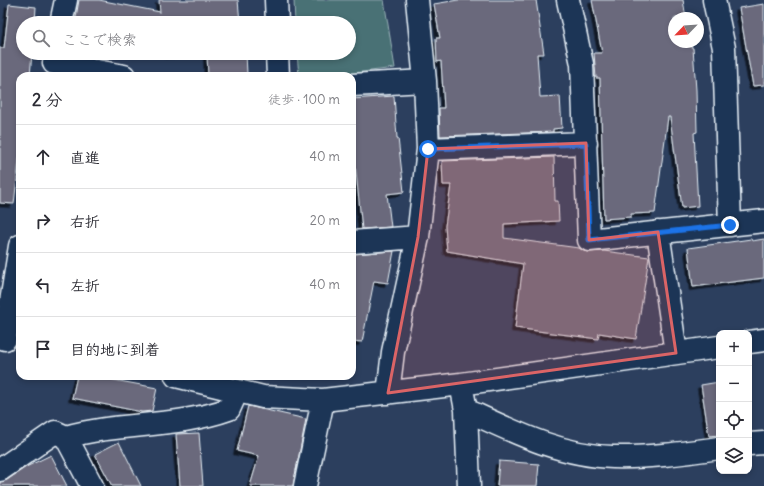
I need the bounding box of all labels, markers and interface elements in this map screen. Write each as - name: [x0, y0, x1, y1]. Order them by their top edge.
- north arrow: [668, 12, 704, 48]
- search box: [16, 16, 356, 60]
- icon: search: [30, 27, 52, 49]
- text: ここで検索: [62, 30, 137, 49]
- text: 2 分: [32, 89, 62, 111]
- text: 徒歩 · 100 m: [268, 91, 340, 108]
- route start: [419, 140, 437, 158]
- icon: ahead: [32, 146, 54, 168]
- text: 直進: [70, 148, 100, 167]
- text: 40 m: [309, 148, 340, 165]
- icon: right: [32, 210, 54, 232]
- text: 右折: [70, 212, 100, 231]
- text: 20 m: [310, 212, 340, 229]
- route end: [721, 216, 739, 234]
- icon: left: [32, 274, 54, 296]
- text: 左折: [70, 276, 100, 295]
- text: 40 m: [309, 276, 340, 293]
- map controls: [716, 330, 752, 474]
- button: +: [716, 330, 752, 366]
- icon: arrive: [32, 338, 54, 360]
- text: 目的地に到着: [70, 340, 160, 359]
- button: −: [716, 366, 752, 402]
- button: locate: [716, 402, 752, 438]
- button: layers: [716, 438, 752, 474]

